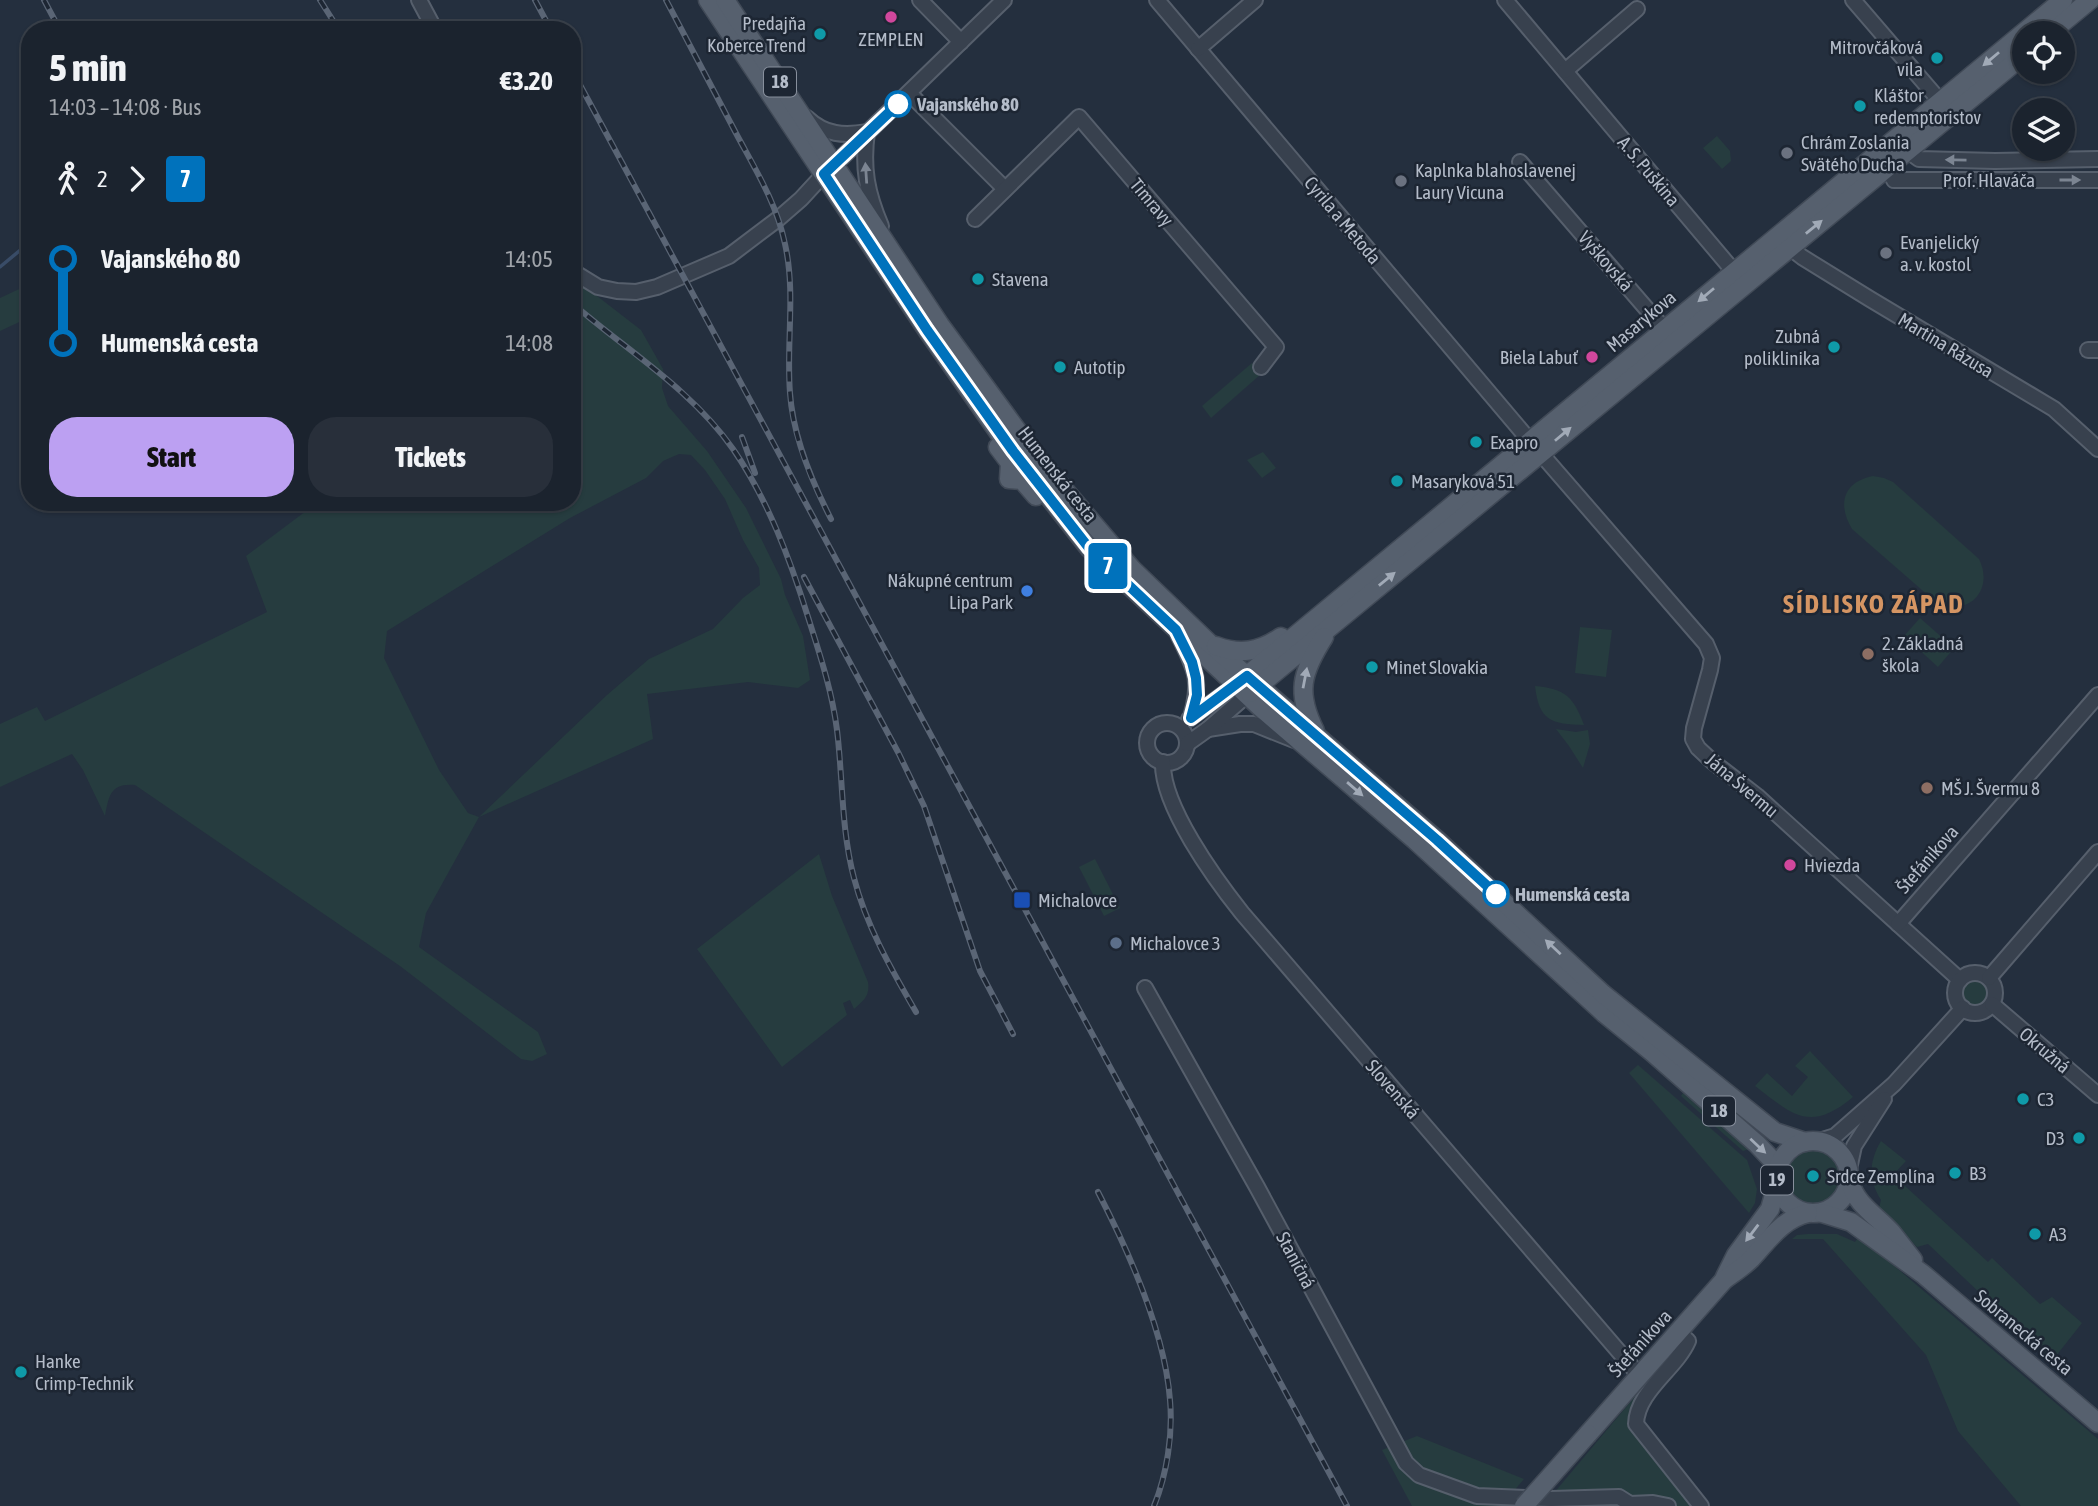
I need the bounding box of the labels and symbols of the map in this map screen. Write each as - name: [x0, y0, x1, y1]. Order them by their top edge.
- marker: ZEMPLEN: [883, 9, 899, 25]
- place label: Predajňa Koberce Trend: [707, 12, 806, 56]
- marker: Predajňa Koberce Trend: [812, 26, 828, 42]
- place label: ZEMPLEN: [858, 28, 924, 50]
- place label: Mitrovčáková vila: [1829, 36, 1923, 80]
- marker: Mitrovčáková vila: [1929, 50, 1945, 66]
- one-way arrow: [1983, 51, 2000, 66]
- road number: 18: [764, 68, 796, 96]
- place label: Kláštor redemptoristov: [1874, 84, 1981, 128]
- marker: Vajanského 80: [885, 91, 911, 117]
- place label: Vajanského 80: [916, 93, 1019, 115]
- marker: Kláštor redemptoristov: [1852, 98, 1868, 114]
- street label: A. S. Puškina: [1613, 131, 1685, 211]
- place label: Chrám Zoslania Svätého Ducha: [1801, 131, 1910, 175]
- marker: Chrám Zoslania Svätého Ducha: [1779, 145, 1795, 161]
- one-way arrow: [1945, 154, 1967, 166]
- place label: Kaplnka blahoslavenej Laury Vicuna: [1415, 159, 1576, 203]
- one-way arrow: [860, 161, 871, 183]
- street label: Prof. Hlaváča: [1943, 169, 2035, 191]
- street label: Cyrila a Metoda: [1300, 172, 1386, 268]
- marker: Kaplnka blahoslavenej Laury Vicuna: [1393, 173, 1409, 189]
- street label: Timravy: [1126, 174, 1178, 231]
- one-way arrow: [2060, 174, 2082, 186]
- one-way arrow: [1805, 220, 1822, 235]
- street label: Vyškovská: [1574, 227, 1638, 295]
- place label: Evanjelický a. v. kostol: [1900, 231, 1980, 275]
- marker: Evanjelický a. v. kostol: [1878, 245, 1894, 261]
- place label: Stavena: [992, 268, 1049, 290]
- marker: Stavena: [970, 271, 986, 287]
- street label: Masarykova: [1602, 286, 1680, 356]
- one-way arrow: [1697, 287, 1715, 302]
- street label: Martina Rázusa: [1894, 308, 1998, 382]
- place label: Zubná poliklinika: [1744, 325, 1820, 369]
- marker: Zubná poliklinika: [1826, 339, 1842, 355]
- place label: Biela Labuť: [1500, 346, 1579, 368]
- marker: Biela Labuť: [1584, 349, 1600, 365]
- place label: Autotip: [1074, 356, 1126, 378]
- marker: Autotip: [1052, 359, 1068, 375]
- street label: Humenská cesta: [1014, 422, 1102, 526]
- one-way arrow: [1553, 427, 1571, 442]
- place label: Exapro: [1490, 431, 1538, 453]
- marker: Exapro: [1468, 434, 1484, 450]
- place label: Masaryková 51: [1411, 470, 1515, 492]
- marker: Masaryková 51: [1389, 473, 1405, 489]
- line badge: 7: [1085, 543, 1131, 589]
- place label: Nákupné centrum Lipa Park: [887, 569, 1014, 613]
- one-way arrow: [1377, 571, 1395, 586]
- marker: Nákupné centrum Lipa Park: [1019, 583, 1035, 599]
- district label: SÍDLISKO ZÁPAD: [1783, 589, 1965, 619]
- place label: 2. Základná škola: [1882, 632, 1964, 676]
- marker: 2. Základná škola: [1860, 646, 1876, 662]
- place label: Minet Slovakia: [1386, 656, 1488, 678]
- marker: Minet Slovakia: [1364, 659, 1380, 675]
- one-way arrow: [1299, 666, 1310, 688]
- street label: Jána Švermu: [1701, 748, 1783, 822]
- place label: MŠ J. Švermu 8: [1941, 777, 2040, 799]
- marker: MŠ J. Švermu 8: [1919, 780, 1935, 796]
- one-way arrow: [1347, 781, 1364, 796]
- street label: Štefánikova: [1892, 821, 1962, 897]
- place label: Hviezda: [1804, 854, 1860, 876]
- marker: Hviezda: [1782, 857, 1798, 873]
- marker: Humenská cesta: [1483, 881, 1509, 907]
- place label: Humenská cesta: [1515, 883, 1630, 905]
- place label: Michalovce: [1038, 889, 1117, 911]
- marker: Michalovce: [1012, 890, 1032, 910]
- place label: Michalovce 3: [1130, 932, 1221, 954]
- marker: Michalovce 3: [1108, 935, 1124, 951]
- one-way arrow: [1545, 939, 1562, 955]
- street label: Okružná: [2015, 1023, 2075, 1077]
- street label: Slovenská: [1361, 1055, 1425, 1123]
- place label: C3: [2037, 1088, 2054, 1110]
- marker: C3: [2015, 1091, 2031, 1107]
- road number: 18: [1703, 1096, 1735, 1126]
- place label: D3: [2045, 1127, 2065, 1149]
- marker: D3: [2071, 1130, 2087, 1146]
- one-way arrow: [1749, 1138, 1767, 1154]
- place label: B3: [1969, 1162, 1987, 1184]
- place label: Srdce Zemplína: [1827, 1165, 1935, 1187]
- marker: B3: [1947, 1165, 1963, 1181]
- road number: 19: [1761, 1166, 1793, 1195]
- marker: Srdce Zemplína: [1805, 1168, 1821, 1184]
- place label: A3: [2049, 1223, 2067, 1245]
- one-way arrow: [1746, 1224, 1760, 1242]
- marker: A3: [2027, 1226, 2043, 1242]
- street label: Staničná: [1272, 1228, 1320, 1292]
- street label: Sobranecká cesta: [1970, 1285, 2078, 1379]
- street label: Štefánikova: [1604, 1305, 1676, 1381]
- place label: Hanke Crimp-Technik: [35, 1350, 135, 1394]
- marker: Hanke Crimp-Technik: [13, 1364, 29, 1380]

